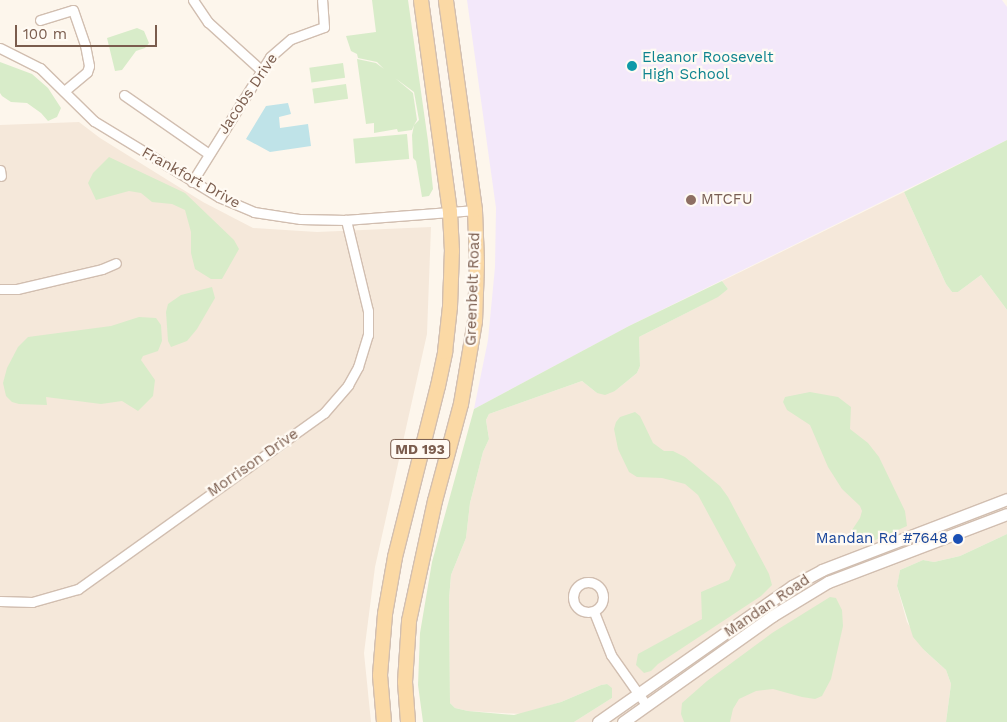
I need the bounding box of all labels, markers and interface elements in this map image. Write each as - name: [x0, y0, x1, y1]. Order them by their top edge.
- scale bar: [18, 15, 160, 47]
- text: 100 m: [23, 25, 67, 43]
- place label: Eleanor Roosevelt High School: [642, 48, 774, 83]
- street label: Jacobs Drive: [214, 50, 282, 138]
- marker: Eleanor Roosevelt High School: [626, 60, 638, 72]
- street label: Frankfort Drive: [139, 144, 243, 212]
- place label: MTCFU: [701, 191, 753, 209]
- marker: MTCFU: [685, 194, 697, 206]
- street label: Greenbelt Road: [462, 232, 484, 346]
- street label: Morrison Drive: [204, 425, 302, 501]
- road number: MD 193: [390, 438, 450, 460]
- place label: Mandan Rd #7648: [816, 530, 948, 548]
- marker: Mandan Rd #7648: [952, 533, 964, 545]
- street label: Mandan Road: [721, 571, 813, 641]

